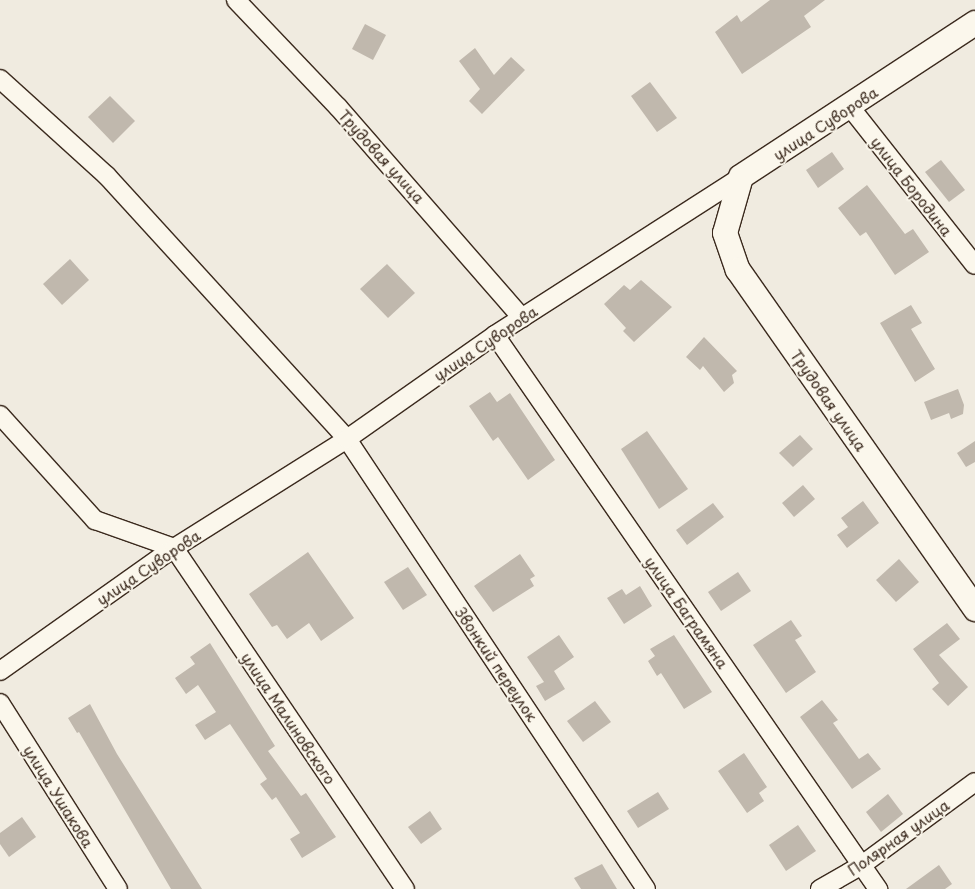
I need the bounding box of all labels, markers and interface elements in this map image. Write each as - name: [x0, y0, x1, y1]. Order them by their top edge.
- street label: улица Суворова: [769, 82, 881, 164]
- street label: Трудовая улица: [335, 105, 429, 207]
- street label: улица Бородина: [867, 132, 957, 240]
- street label: улица Суворова: [429, 301, 541, 385]
- street label: Трудовая улица: [787, 346, 871, 454]
- street label: улица Суворова: [92, 525, 204, 609]
- street label: улица Баграмяна: [642, 553, 732, 671]
- street label: Звонкий переулок: [452, 603, 542, 725]
- street label: улица Малиновского: [238, 648, 340, 788]
- street label: улица Ушакова: [20, 742, 98, 850]
- street label: Полярная улица: [843, 795, 953, 879]

